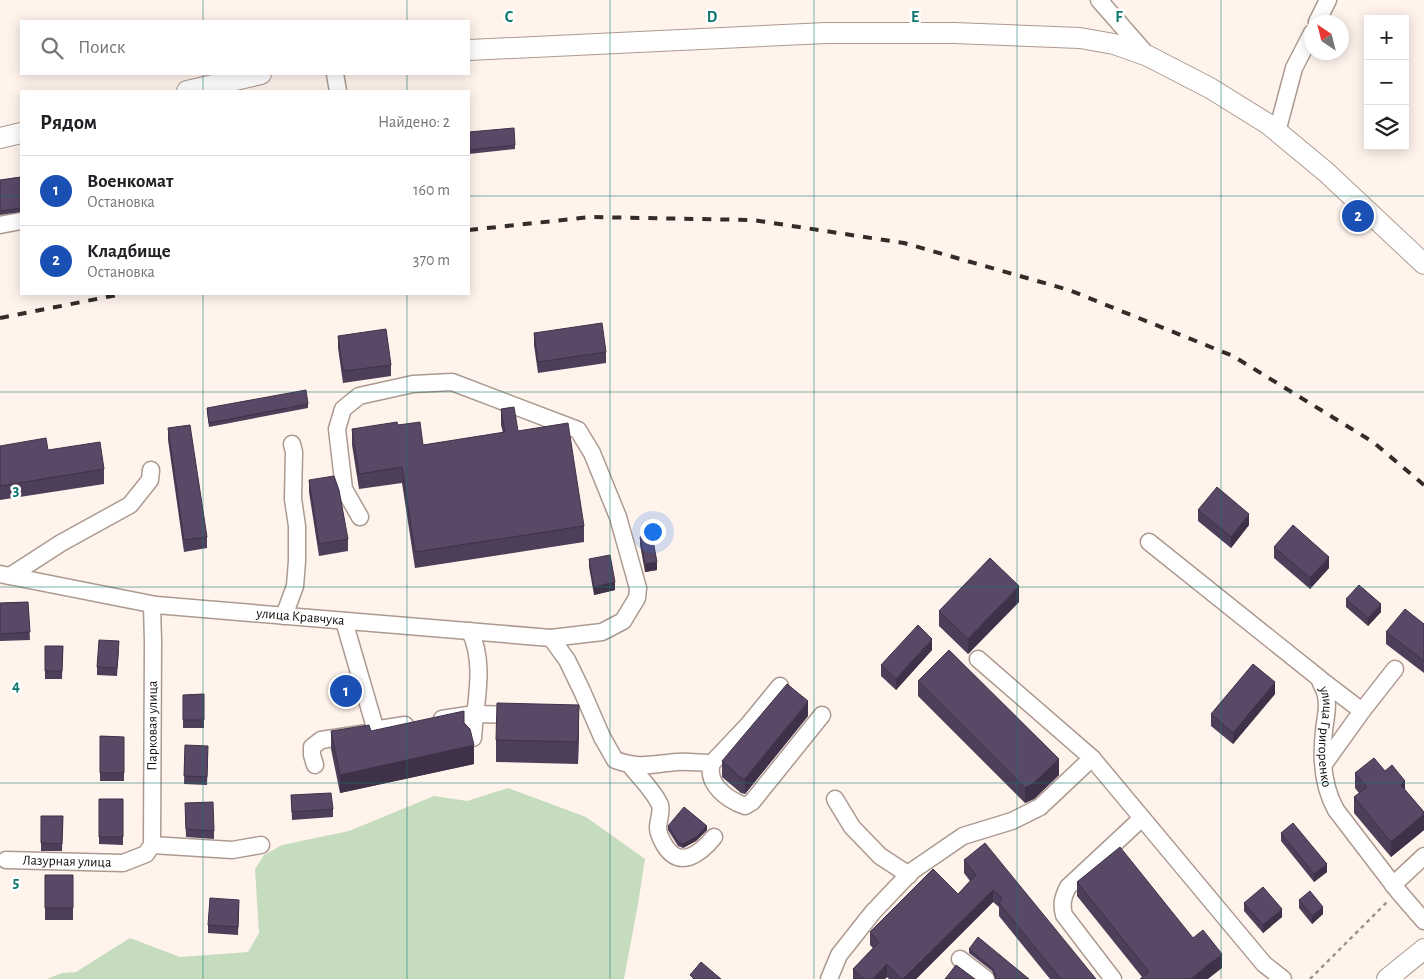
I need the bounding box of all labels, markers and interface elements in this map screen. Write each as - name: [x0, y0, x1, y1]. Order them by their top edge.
- text: C: [505, 9, 514, 25]
- text: D: [707, 9, 718, 25]
- text: E: [911, 9, 919, 25]
- text: F: [1115, 9, 1123, 25]
- north arrow: [1304, 15, 1349, 60]
- map controls: [1364, 15, 1409, 150]
- button: +: [1364, 15, 1409, 60]
- search box: [20, 20, 470, 75]
- icon: search: [38, 34, 66, 62]
- text: Поиск: [78, 38, 125, 57]
- button: −: [1364, 60, 1409, 105]
- button: layers: [1364, 105, 1409, 150]
- text: Рядом: [40, 112, 97, 133]
- text: Найдено: 2: [378, 114, 450, 130]
- text: Военкомат: [87, 172, 173, 191]
- text: 1: [53, 182, 59, 198]
- text: 160 m: [413, 182, 450, 198]
- text: Остановка: [87, 194, 155, 210]
- pin: 2: [1342, 197, 1374, 235]
- text: Кладбище: [87, 242, 171, 261]
- text: 2: [52, 252, 60, 268]
- text: 370 m: [413, 252, 450, 268]
- text: Остановка: [87, 264, 155, 280]
- text: 3: [13, 482, 20, 498]
- your location: [640, 519, 666, 545]
- street label: улица Кравчука: [255, 606, 346, 628]
- pin: 1: [330, 672, 362, 710]
- text: 4: [12, 678, 20, 694]
- street label: Парковая улица: [145, 680, 160, 771]
- street label: улица Григоренко: [1316, 683, 1334, 789]
- street label: Лазурная улица: [22, 853, 112, 870]
- text: 5: [13, 874, 20, 890]

